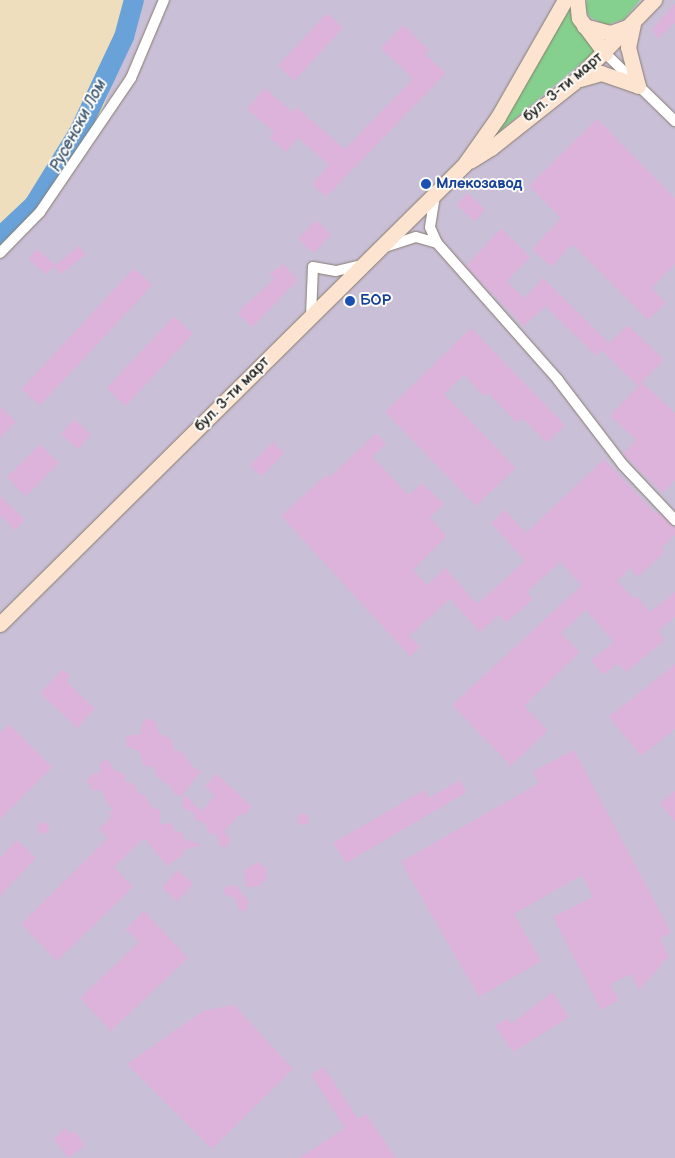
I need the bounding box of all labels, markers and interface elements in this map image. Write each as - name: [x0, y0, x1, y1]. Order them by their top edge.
- street label: бул. 3-ти март: [519, 48, 607, 126]
- water label: Русенски Лом: [47, 76, 111, 176]
- place label: Млекозавод: [436, 175, 522, 193]
- marker: Млекозавод: [420, 178, 432, 190]
- place label: БОР: [360, 292, 391, 310]
- marker: БОР: [344, 295, 356, 307]
- street label: бул. 3-ти март: [191, 353, 273, 435]

